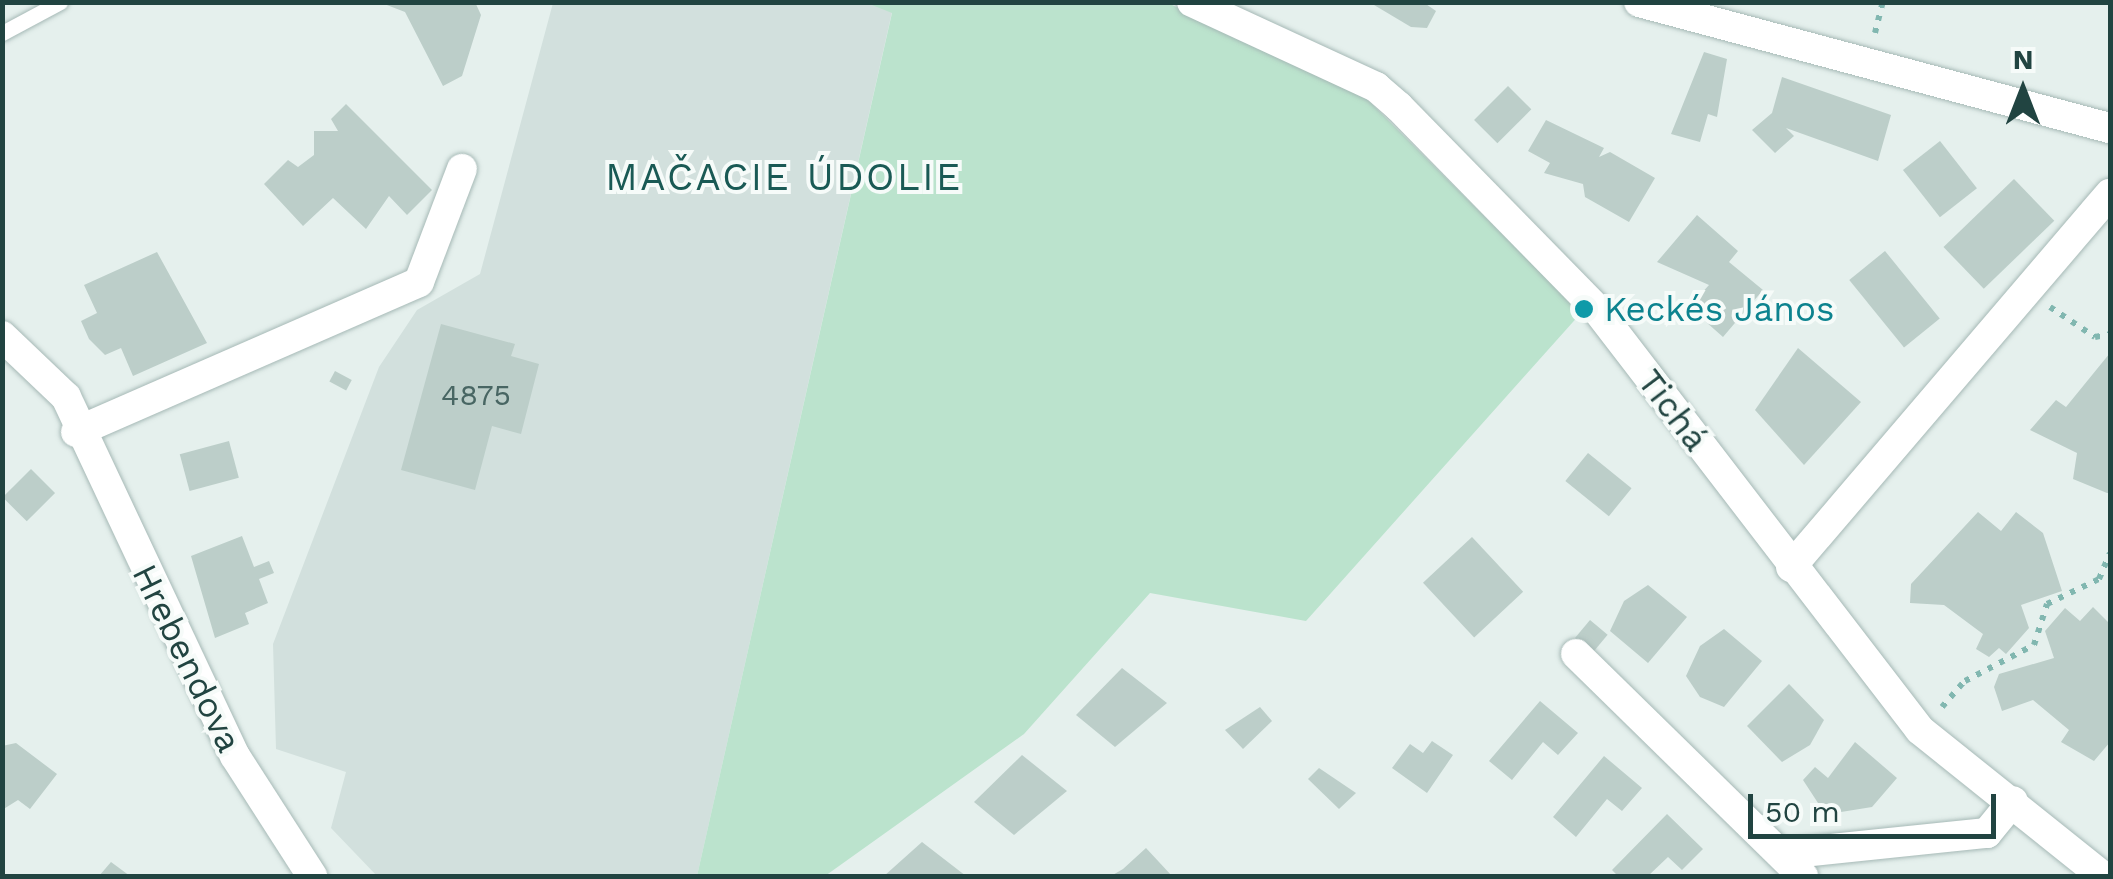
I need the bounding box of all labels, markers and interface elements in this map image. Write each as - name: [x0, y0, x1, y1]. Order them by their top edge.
- north arrow: [1973, 40, 2073, 140]
- text: N: [2013, 43, 2033, 76]
- district label: MAČACIE ÚDOLIE: [605, 155, 963, 201]
- place label: Keckés János: [1604, 288, 1835, 330]
- marker: Keckés János: [1573, 298, 1595, 320]
- street label: Tichá: [1629, 361, 1717, 459]
- house number: 4875: [441, 377, 511, 413]
- street label: Hrebendova: [123, 557, 251, 759]
- scale bar: [1753, 774, 2000, 836]
- text: 50 m: [1765, 794, 1840, 829]

